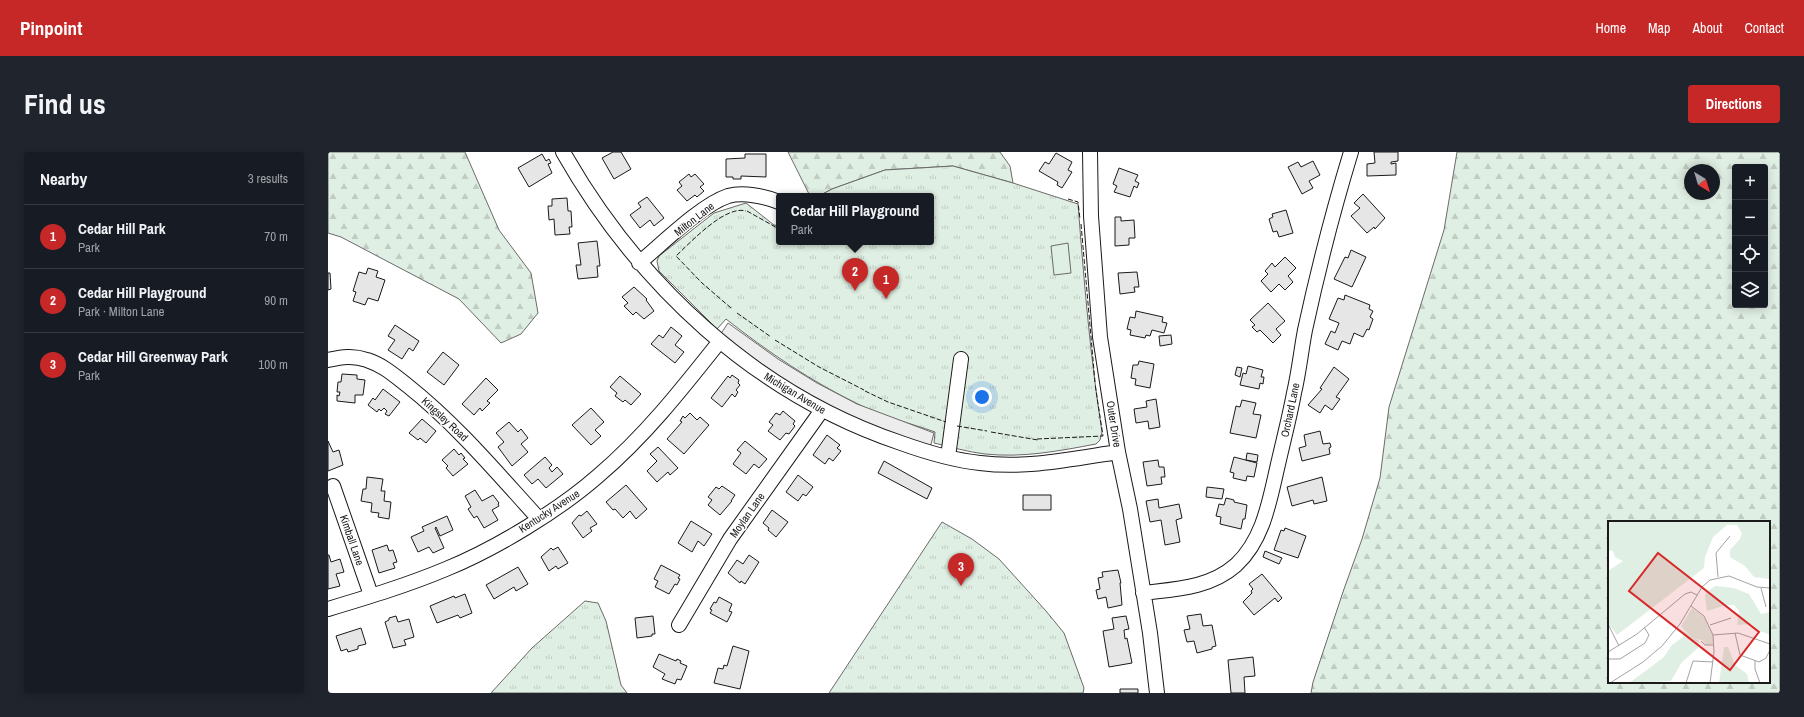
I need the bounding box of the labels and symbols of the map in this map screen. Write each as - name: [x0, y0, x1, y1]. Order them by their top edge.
- north arrow: [1684, 164, 1720, 200]
- street label: Milton Lane: [671, 199, 717, 239]
- pin: 2: [842, 258, 868, 291]
- pin: 1: [873, 266, 899, 299]
- street label: Michigan Avenue: [762, 369, 828, 417]
- street label: Orchard Lane: [1277, 382, 1303, 438]
- your location: [972, 387, 992, 407]
- street label: Kingsley Road: [419, 394, 471, 444]
- street label: Outer Drive: [1103, 400, 1125, 448]
- street label: Kentucky Avenue: [516, 486, 582, 536]
- street label: Moylan Lane: [726, 490, 768, 540]
- street label: Kimball Lane: [337, 513, 367, 567]
- inset map: [1608, 521, 1770, 683]
- pin: 3: [948, 553, 974, 586]

